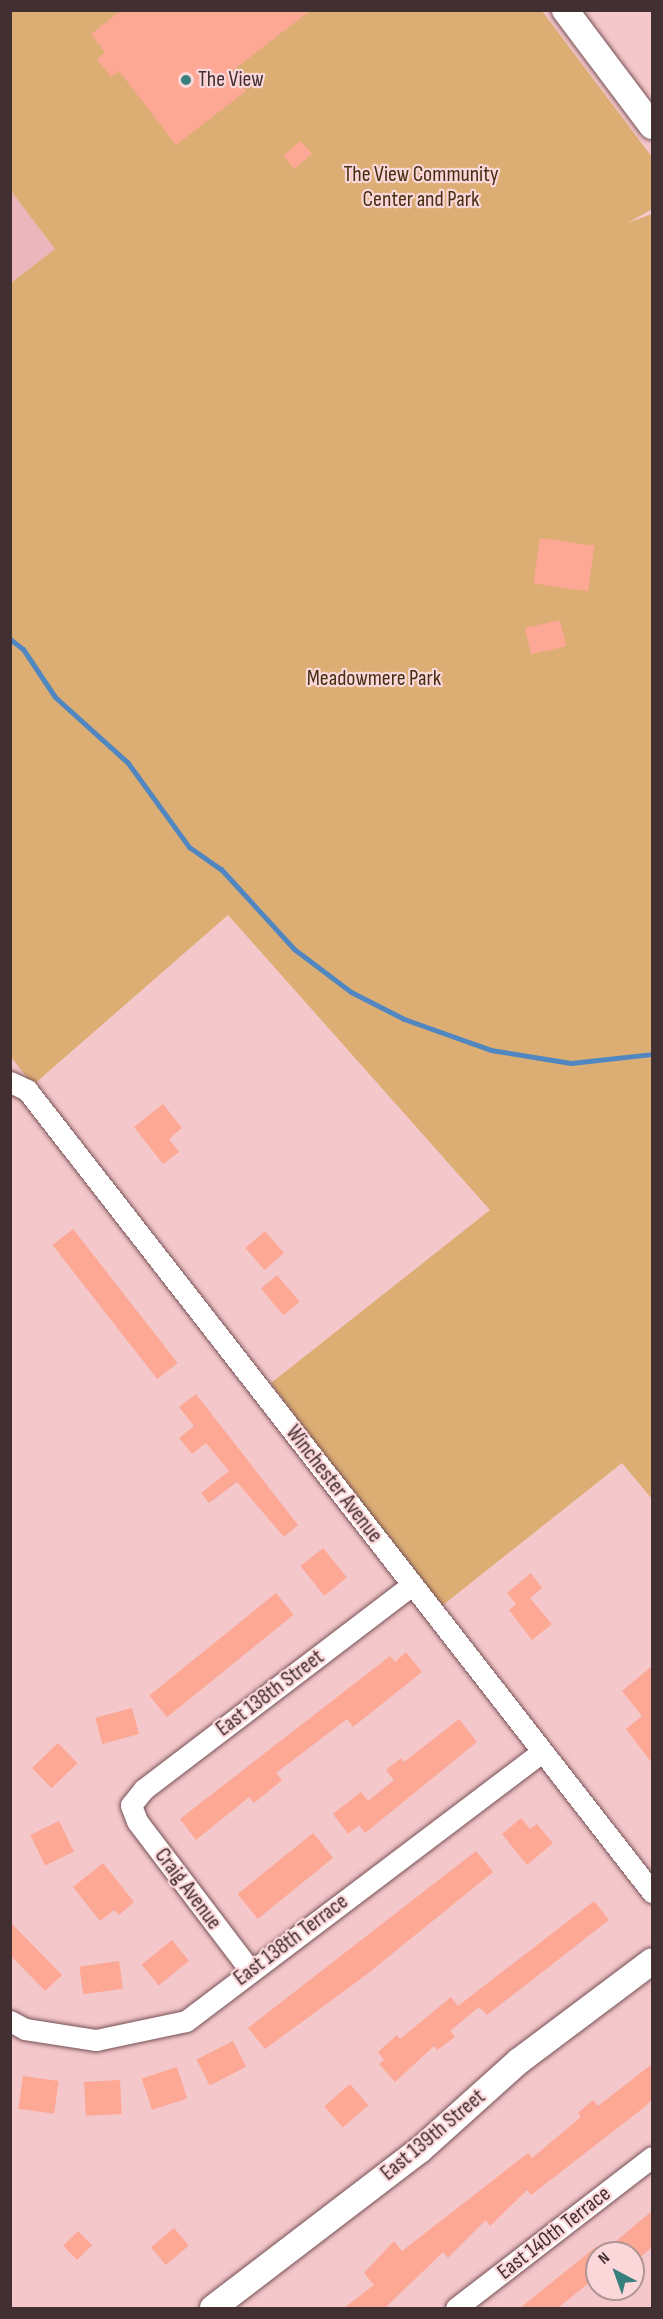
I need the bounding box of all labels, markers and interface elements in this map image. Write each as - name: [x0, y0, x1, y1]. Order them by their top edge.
- place label: The View: [198, 67, 264, 93]
- marker: The View: [179, 73, 193, 87]
- park label: The View Community Center and Park: [344, 161, 498, 212]
- park label: Meadowmere Park: [307, 666, 441, 692]
- street label: Winchester Avenue: [280, 1420, 388, 1548]
- street label: East 138th Street: [211, 1644, 329, 1742]
- street label: Craig Avenue: [149, 1843, 227, 1935]
- street label: East 138th Terrace: [229, 1889, 353, 1991]
- street label: East 139th Street: [375, 2084, 491, 2186]
- street label: East 140th Terrace: [492, 2181, 616, 2285]
- north arrow: [585, 2241, 645, 2301]
- text: N: [595, 2249, 614, 2269]

